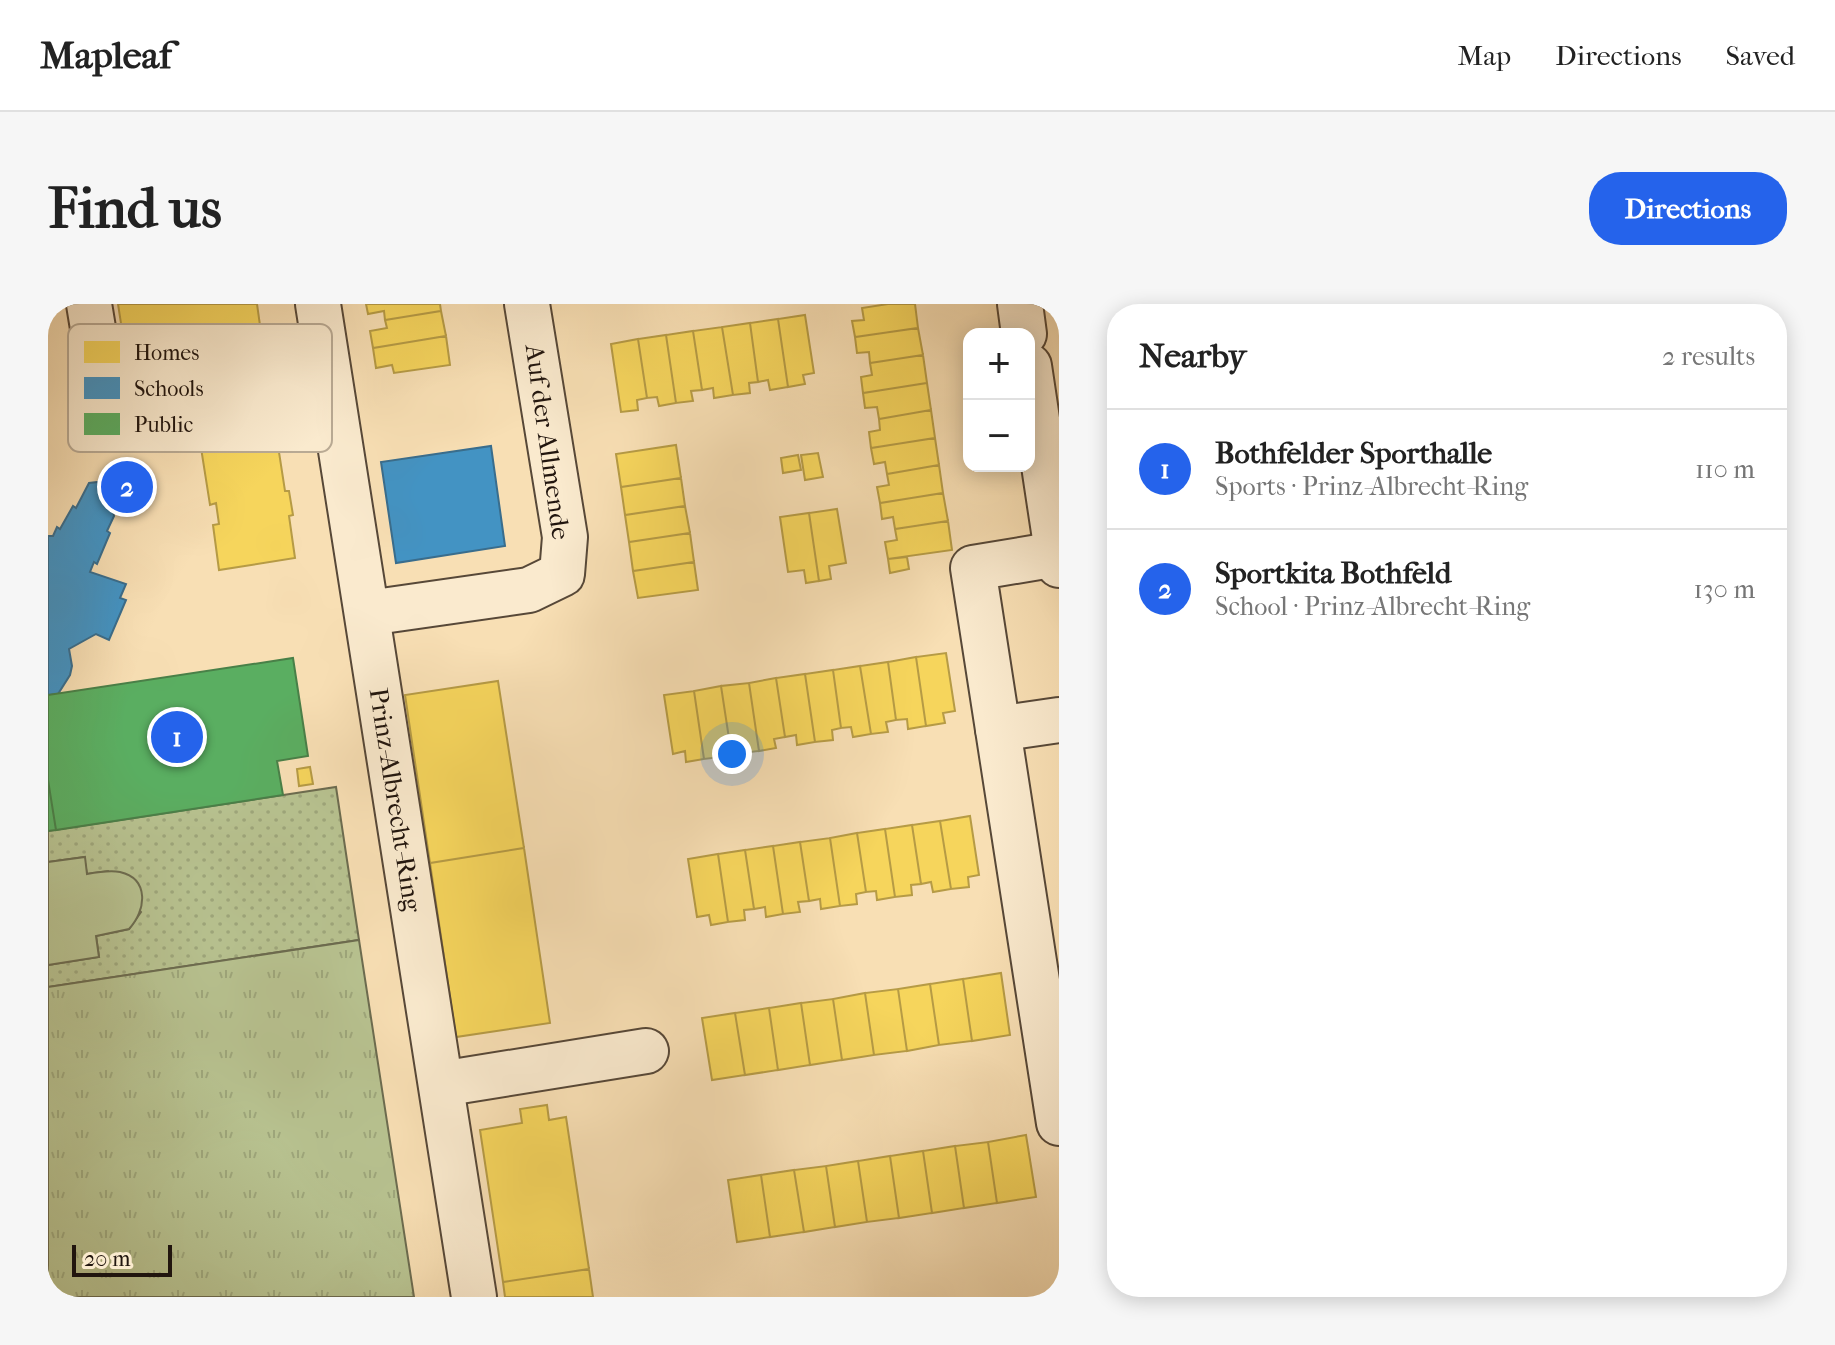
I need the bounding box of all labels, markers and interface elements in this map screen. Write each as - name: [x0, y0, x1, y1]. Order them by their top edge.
- text: Mapleaf: [40, 33, 172, 78]
- text: Map: [1458, 39, 1511, 72]
- text: Directions: [1555, 39, 1682, 72]
- text: Saved: [1726, 39, 1795, 72]
- button: Directions: [1589, 172, 1787, 245]
- text: Find us: [48, 176, 222, 241]
- legend: [68, 324, 332, 452]
- map controls: [963, 328, 1035, 472]
- button: +: [963, 328, 1035, 400]
- text: Nearby: [1139, 336, 1246, 376]
- text: Homes: [134, 340, 199, 366]
- text: 2 results: [1662, 341, 1755, 372]
- street label: Auf der Allmende: [518, 342, 577, 542]
- text: Schools: [134, 376, 204, 402]
- button: −: [963, 400, 1035, 472]
- text: Public: [134, 412, 193, 438]
- text: Bothfelder Sporthalle: [1215, 436, 1492, 471]
- text: 1: [1160, 454, 1170, 485]
- text: 110 m: [1695, 454, 1755, 485]
- pin: 2: [101, 457, 153, 517]
- text: Sports · Prinz-Albrecht-Ring: [1215, 471, 1528, 502]
- text: Sportkita Bothfeld: [1215, 556, 1451, 591]
- text: 2: [1158, 574, 1172, 605]
- text: 130 m: [1694, 574, 1755, 605]
- text: School · Prinz-Albrecht-Ring: [1215, 591, 1530, 622]
- street label: Prinz-Albrecht-Ring: [363, 686, 428, 915]
- pin: 1: [151, 707, 203, 767]
- your location: [712, 734, 752, 774]
- scale bar: [72, 1241, 172, 1277]
- text: 20 m: [84, 1246, 130, 1272]

